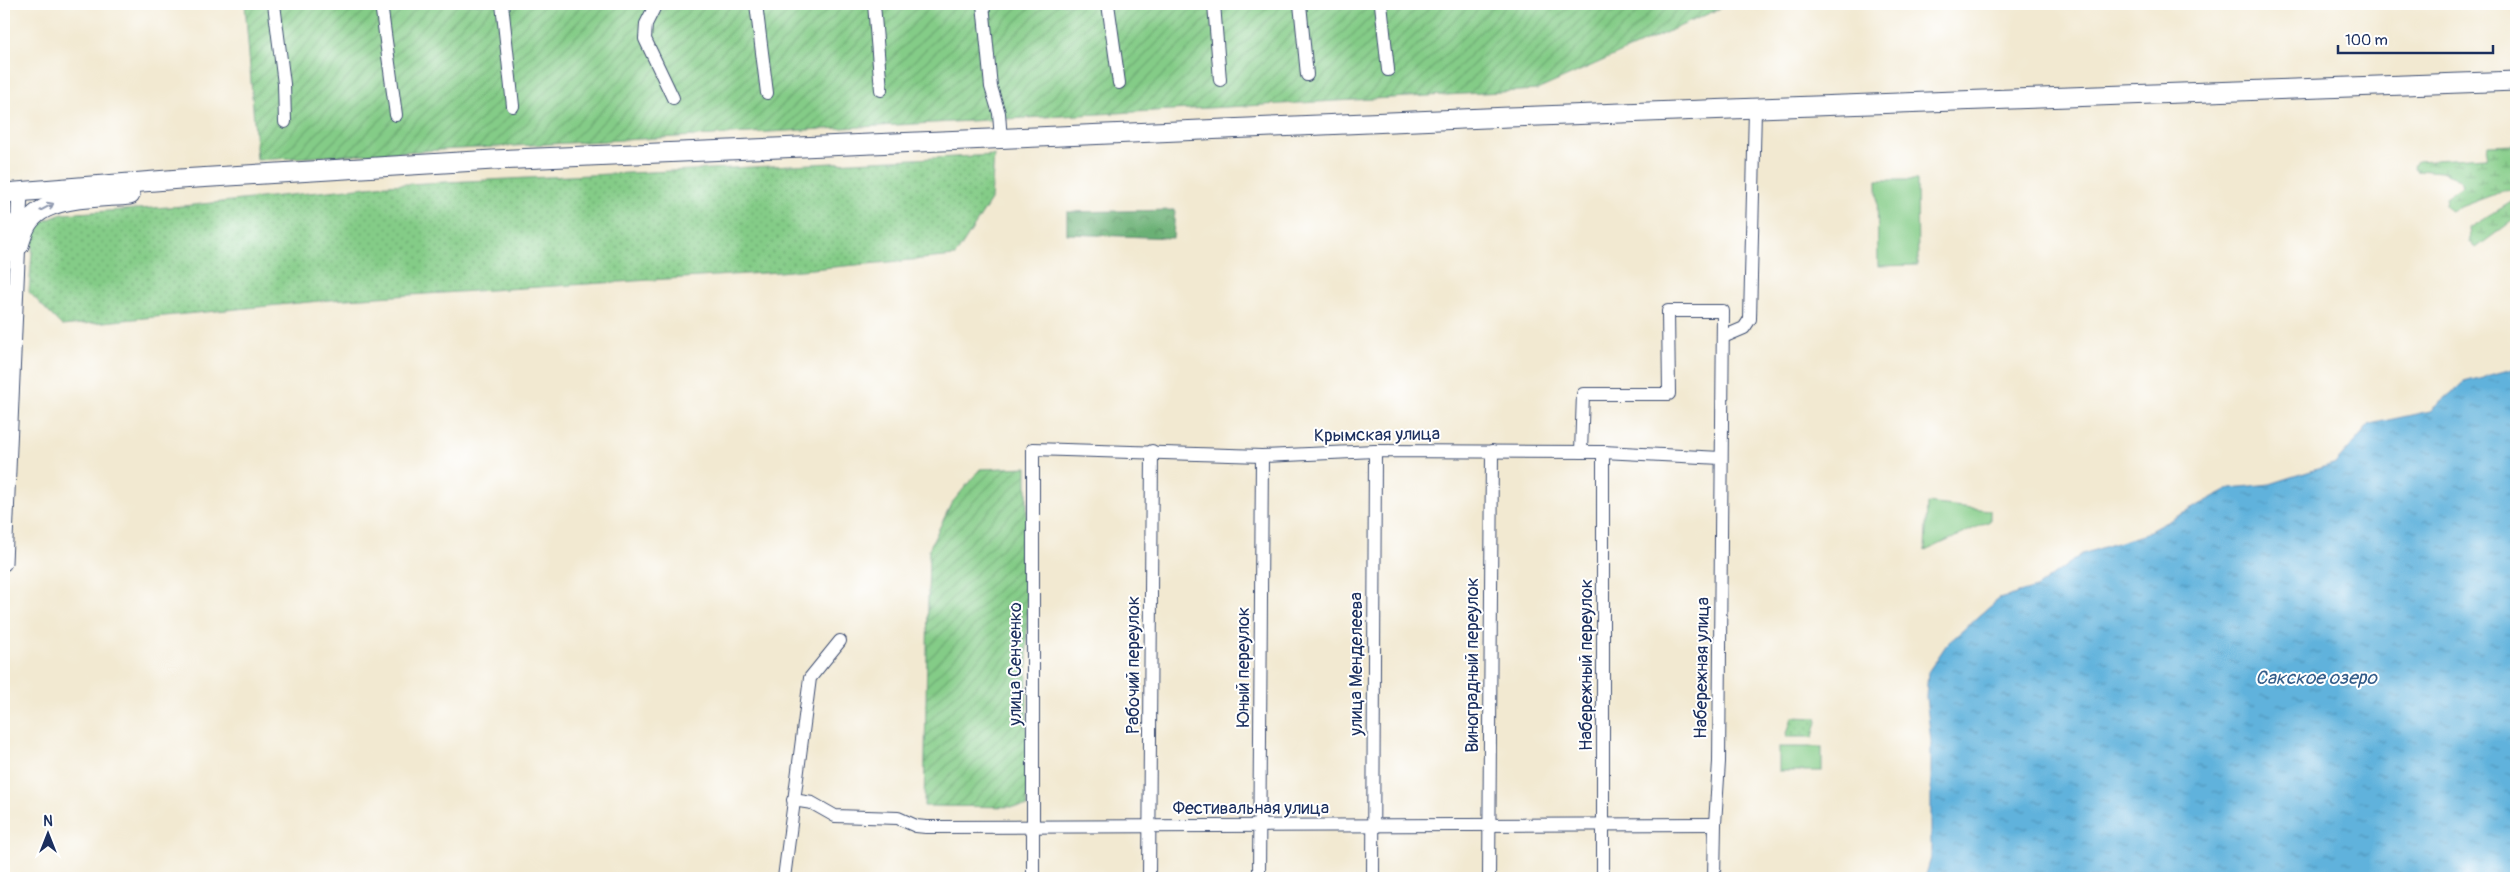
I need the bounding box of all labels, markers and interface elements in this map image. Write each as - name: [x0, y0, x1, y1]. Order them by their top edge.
- scale bar: [2338, 22, 2492, 54]
- text: 100 m: [2345, 31, 2388, 50]
- one-way arrow: [39, 202, 54, 211]
- street label: Крымская улица: [1314, 422, 1440, 448]
- street label: Виноградный переулок: [1461, 577, 1484, 753]
- street label: Набережный переулок: [1575, 579, 1598, 751]
- street label: улица Менделеева: [1345, 592, 1368, 737]
- street label: Рабочий переулок: [1122, 596, 1145, 734]
- street label: Набережная улица: [1689, 597, 1715, 739]
- street label: улица Сенченко: [1004, 602, 1027, 727]
- street label: Юный переулок: [1232, 607, 1255, 727]
- water label: Сакское озеро: [2255, 666, 2378, 690]
- street label: Фестивальная улица: [1173, 797, 1329, 820]
- north arrow: [22, 810, 72, 860]
- text: N: [43, 813, 53, 830]

